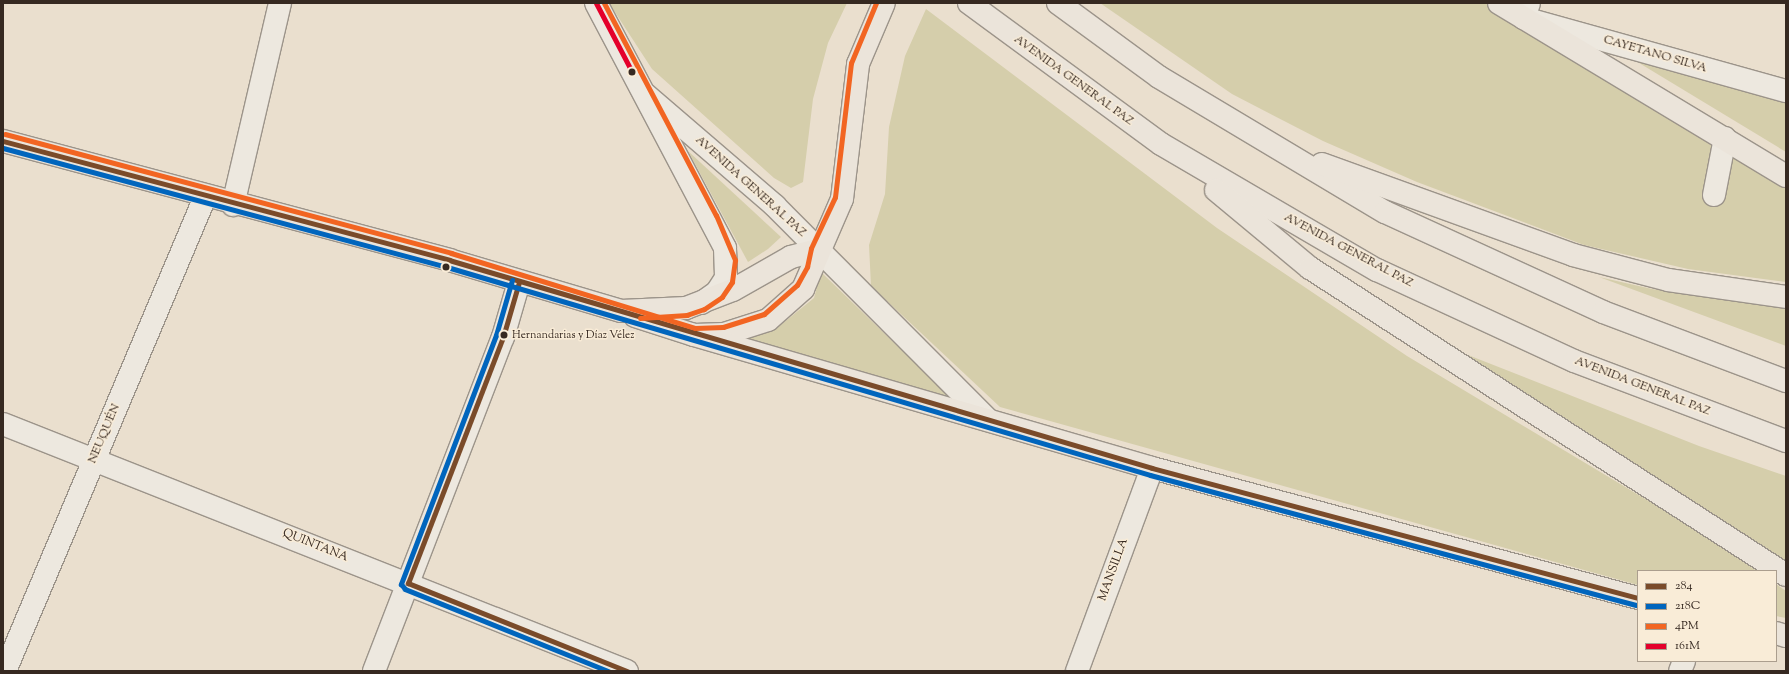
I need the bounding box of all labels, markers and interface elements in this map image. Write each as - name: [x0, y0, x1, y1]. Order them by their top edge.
- street label: AVENIDA GENERAL PAZ: [1011, 33, 1135, 129]
- street label: CAYETANO SILVA: [1602, 33, 1708, 77]
- unlabelled marker: [627, 67, 637, 77]
- street label: AVENIDA GENERAL PAZ: [692, 134, 808, 240]
- street label: AVENIDA GENERAL PAZ: [1281, 211, 1415, 291]
- unlabelled marker: [441, 262, 451, 272]
- place label: Hernandarias y Díaz Vélez: [512, 328, 634, 342]
- marker: Hernandarias y Díaz Vélez: [499, 330, 509, 340]
- street label: AVENIDA GENERAL PAZ: [1572, 354, 1712, 420]
- street label: NEUQUÉN: [86, 402, 124, 466]
- street label: QUINTANA: [280, 526, 350, 566]
- street label: MANSILLA: [1096, 537, 1132, 603]
- legend: [1637, 570, 1777, 662]
- text: 284: [1675, 577, 1693, 595]
- text: 218C: [1675, 597, 1700, 615]
- text: 4PM: [1675, 617, 1699, 635]
- text: 161M: [1675, 637, 1700, 655]

